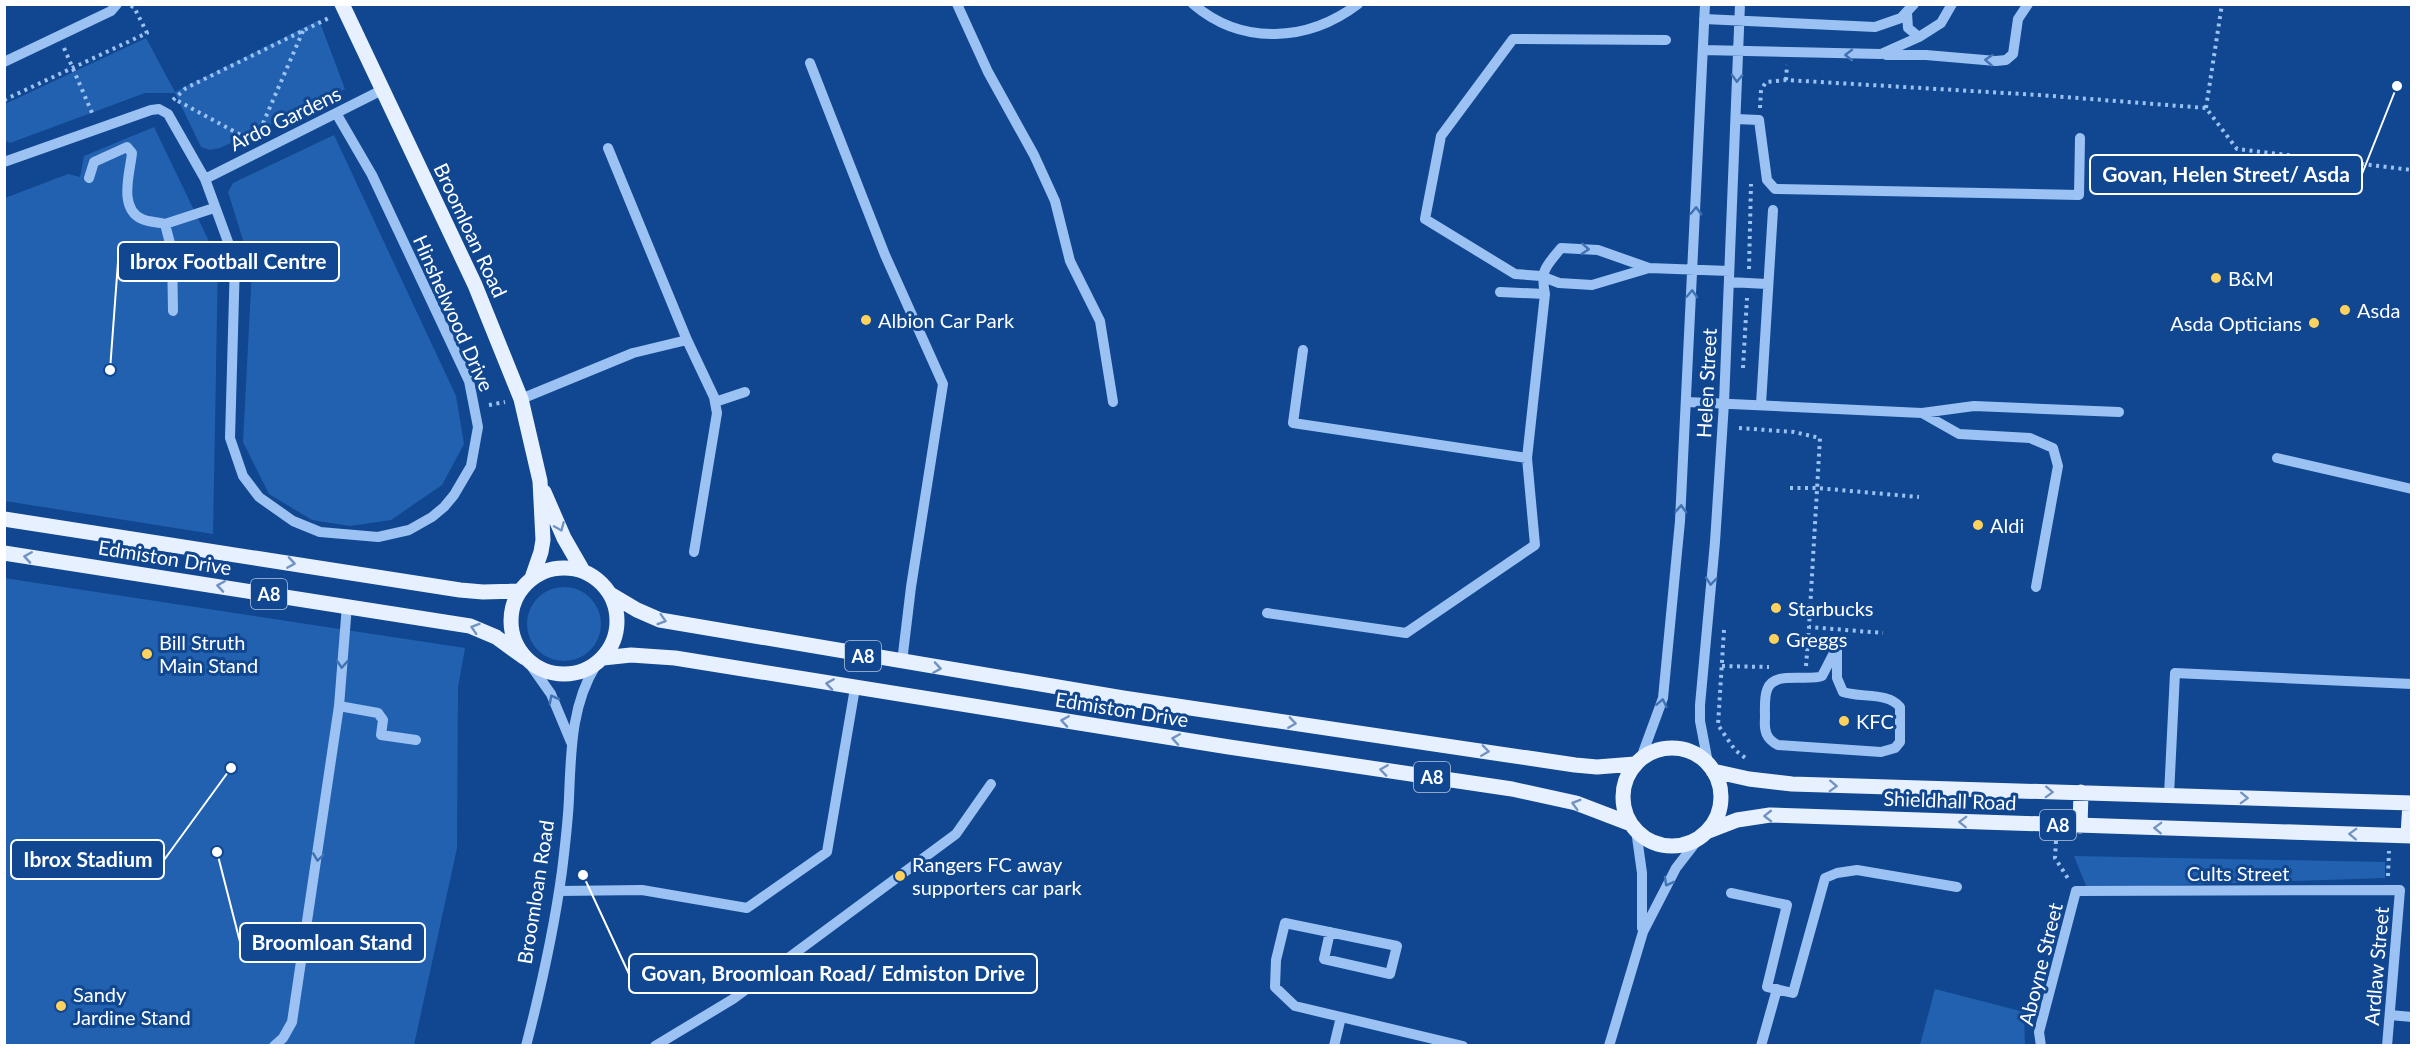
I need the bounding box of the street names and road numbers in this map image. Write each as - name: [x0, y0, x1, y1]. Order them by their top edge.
- street label: Ardo Gardens: [225, 81, 345, 155]
- street label: Broomloan Road: [429, 159, 513, 301]
- street label: Hinshelwood Drive: [409, 231, 499, 395]
- street label: Helen Street: [1691, 328, 1721, 438]
- street label: Edmiston Drive: [97, 535, 233, 579]
- road number: A8: [251, 579, 287, 609]
- road number: A8: [845, 641, 881, 671]
- street label: Edmiston Drive: [1054, 687, 1190, 731]
- road number: A8: [1414, 762, 1450, 792]
- street label: Shieldhall Road: [1883, 786, 2017, 814]
- road number: A8: [2040, 810, 2076, 840]
- street label: Broomloan Road: [512, 818, 558, 966]
- street label: Cults Street: [2187, 861, 2289, 885]
- street label: Aboyne Street: [2013, 900, 2067, 1028]
- street label: Ardlaw Street: [2359, 906, 2393, 1026]

